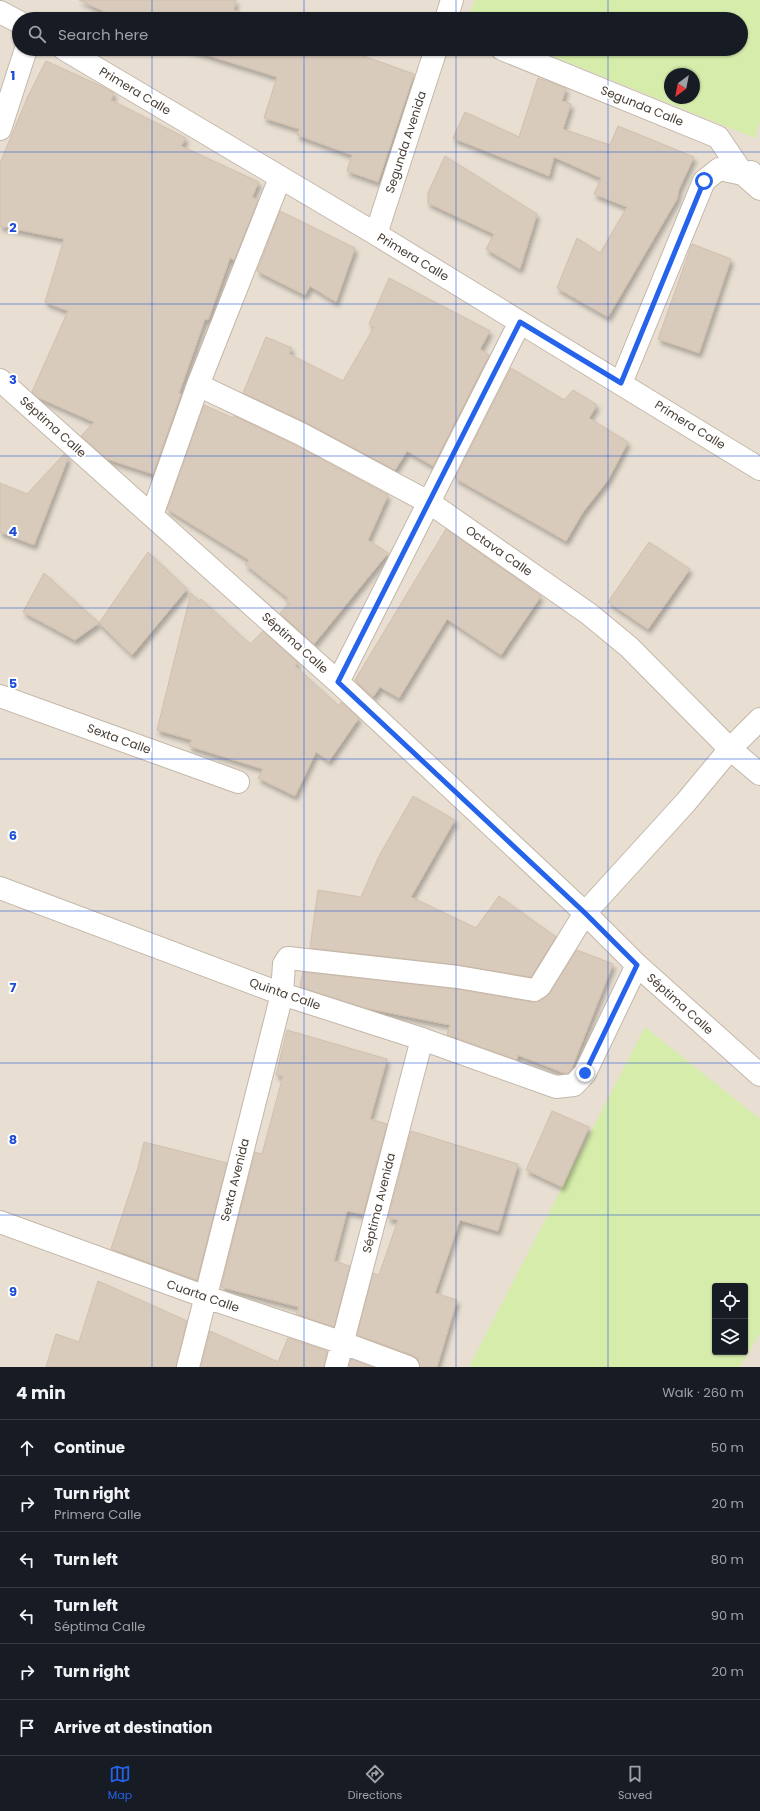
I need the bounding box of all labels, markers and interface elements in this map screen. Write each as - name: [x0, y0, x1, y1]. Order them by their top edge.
- search box: [12, 12, 748, 56]
- icon: search: [26, 23, 48, 45]
- text: Search here: [58, 24, 148, 45]
- street label: Primera Calle: [96, 63, 174, 119]
- text: 1: [11, 66, 15, 85]
- north arrow: [664, 68, 700, 104]
- street label: Segunda Calle: [598, 81, 686, 130]
- street label: Segunda Avenida: [381, 89, 430, 195]
- route start: [695, 172, 713, 190]
- text: 2: [9, 218, 17, 237]
- street label: Primera Calle: [374, 229, 452, 285]
- text: 3: [9, 370, 17, 389]
- street label: Séptima Calle: [16, 392, 90, 461]
- street label: Primera Calle: [652, 396, 729, 453]
- street label: Octava Calle: [462, 521, 536, 580]
- text: 4: [9, 522, 18, 541]
- street label: Séptima Calle: [258, 608, 332, 677]
- text: 5: [9, 674, 17, 693]
- street label: Sexta Calle: [85, 719, 153, 758]
- text: 6: [9, 826, 17, 845]
- street label: Séptima Calle: [643, 969, 717, 1038]
- street label: Quinta Calle: [247, 973, 323, 1014]
- text: 7: [10, 978, 17, 997]
- route end: [576, 1064, 594, 1082]
- text: 8: [9, 1130, 17, 1149]
- street label: Sexta Avenida: [216, 1137, 253, 1223]
- street label: Séptima Avenida: [358, 1151, 399, 1255]
- street label: Cuarta Calle: [164, 1275, 242, 1316]
- text: 9: [9, 1282, 17, 1301]
- map controls: [712, 1283, 748, 1355]
- button: locate: [712, 1283, 748, 1319]
- button: layers: [712, 1319, 748, 1355]
- text: 4 min: [16, 1381, 66, 1405]
- text: Walk · 260 m: [662, 1383, 744, 1402]
- icon: ahead: [16, 1437, 38, 1459]
- text: Continue: [54, 1437, 125, 1458]
- text: 50 m: [711, 1438, 744, 1457]
- text: Turn right: [54, 1483, 130, 1504]
- icon: right: [16, 1493, 38, 1515]
- text: 20 m: [711, 1494, 744, 1513]
- text: Primera Calle: [54, 1505, 141, 1524]
- icon: left: [16, 1549, 38, 1571]
- text: Turn left: [54, 1549, 118, 1570]
- text: 80 m: [711, 1550, 744, 1569]
- text: Turn left: [54, 1595, 118, 1616]
- icon: left: [16, 1605, 38, 1627]
- text: 90 m: [711, 1606, 744, 1625]
- text: Séptima Calle: [54, 1617, 145, 1636]
- icon: right: [16, 1661, 38, 1683]
- text: Turn right: [54, 1661, 130, 1682]
- text: 20 m: [711, 1662, 744, 1681]
- icon: arrive: [16, 1717, 38, 1739]
- text: Arrive at destination: [54, 1717, 212, 1738]
- tab: Map: [108, 1763, 132, 1804]
- tab: Directions: [348, 1763, 402, 1804]
- tab: Saved: [618, 1763, 652, 1804]

